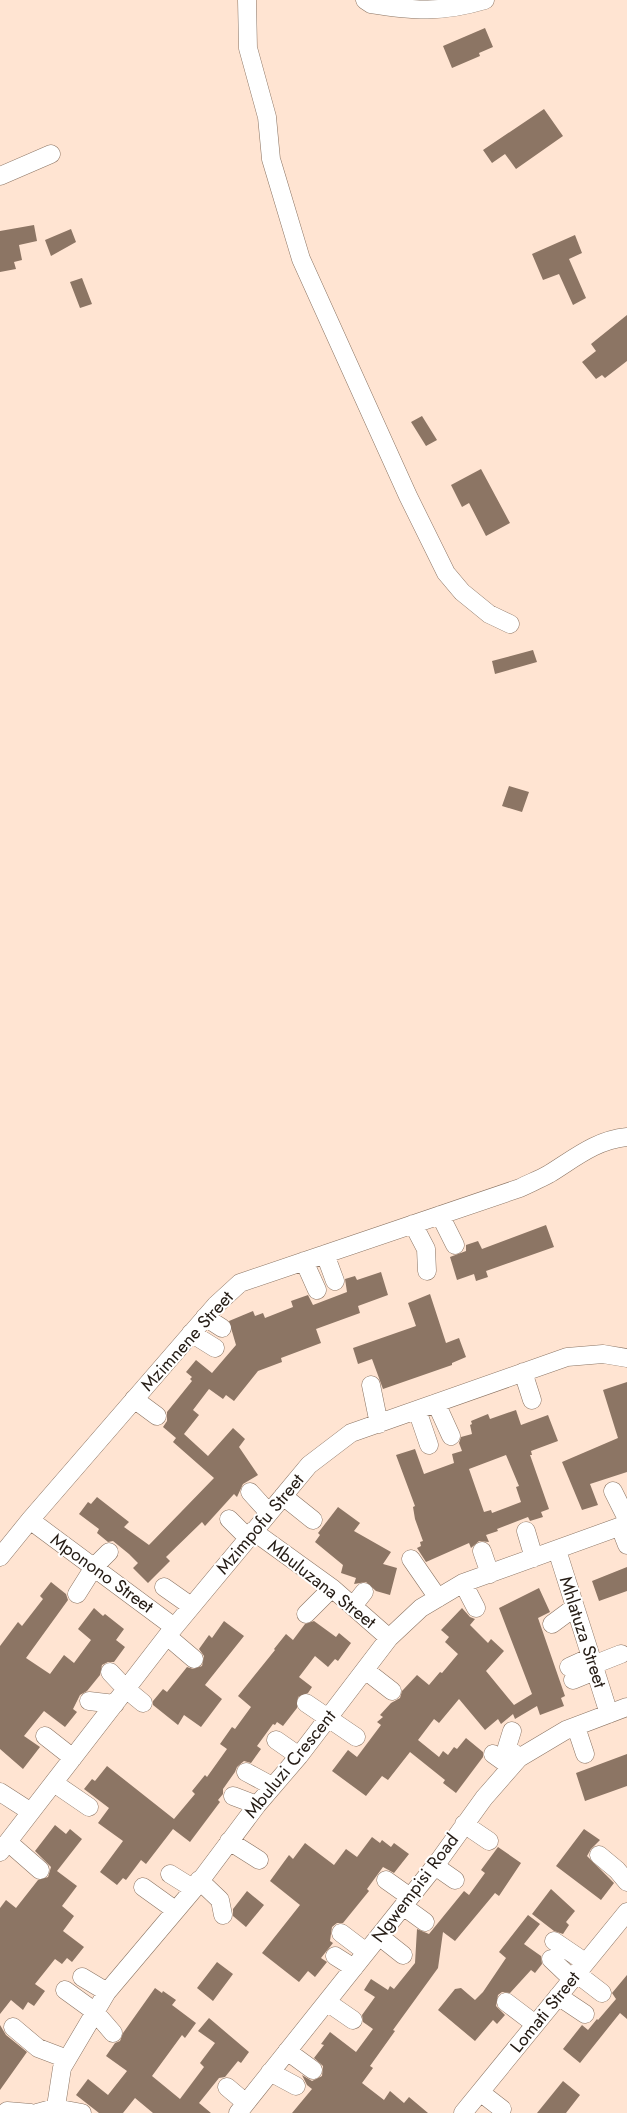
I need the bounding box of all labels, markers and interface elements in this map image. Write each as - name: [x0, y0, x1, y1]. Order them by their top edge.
- street label: Mzimnene Street: [135, 1284, 240, 1397]
- street label: Mzimpofu Street: [210, 1467, 310, 1580]
- street label: Mponono Street: [45, 1527, 159, 1620]
- street label: Mbuluzana Street: [262, 1533, 382, 1635]
- street label: Mhlatuza Street: [553, 1573, 613, 1692]
- street label: Mbuluzi Crescent: [238, 1704, 342, 1824]
- street label: Ngwempisi Road: [365, 1828, 465, 1948]
- street label: Lomati Street: [504, 1965, 586, 2058]

